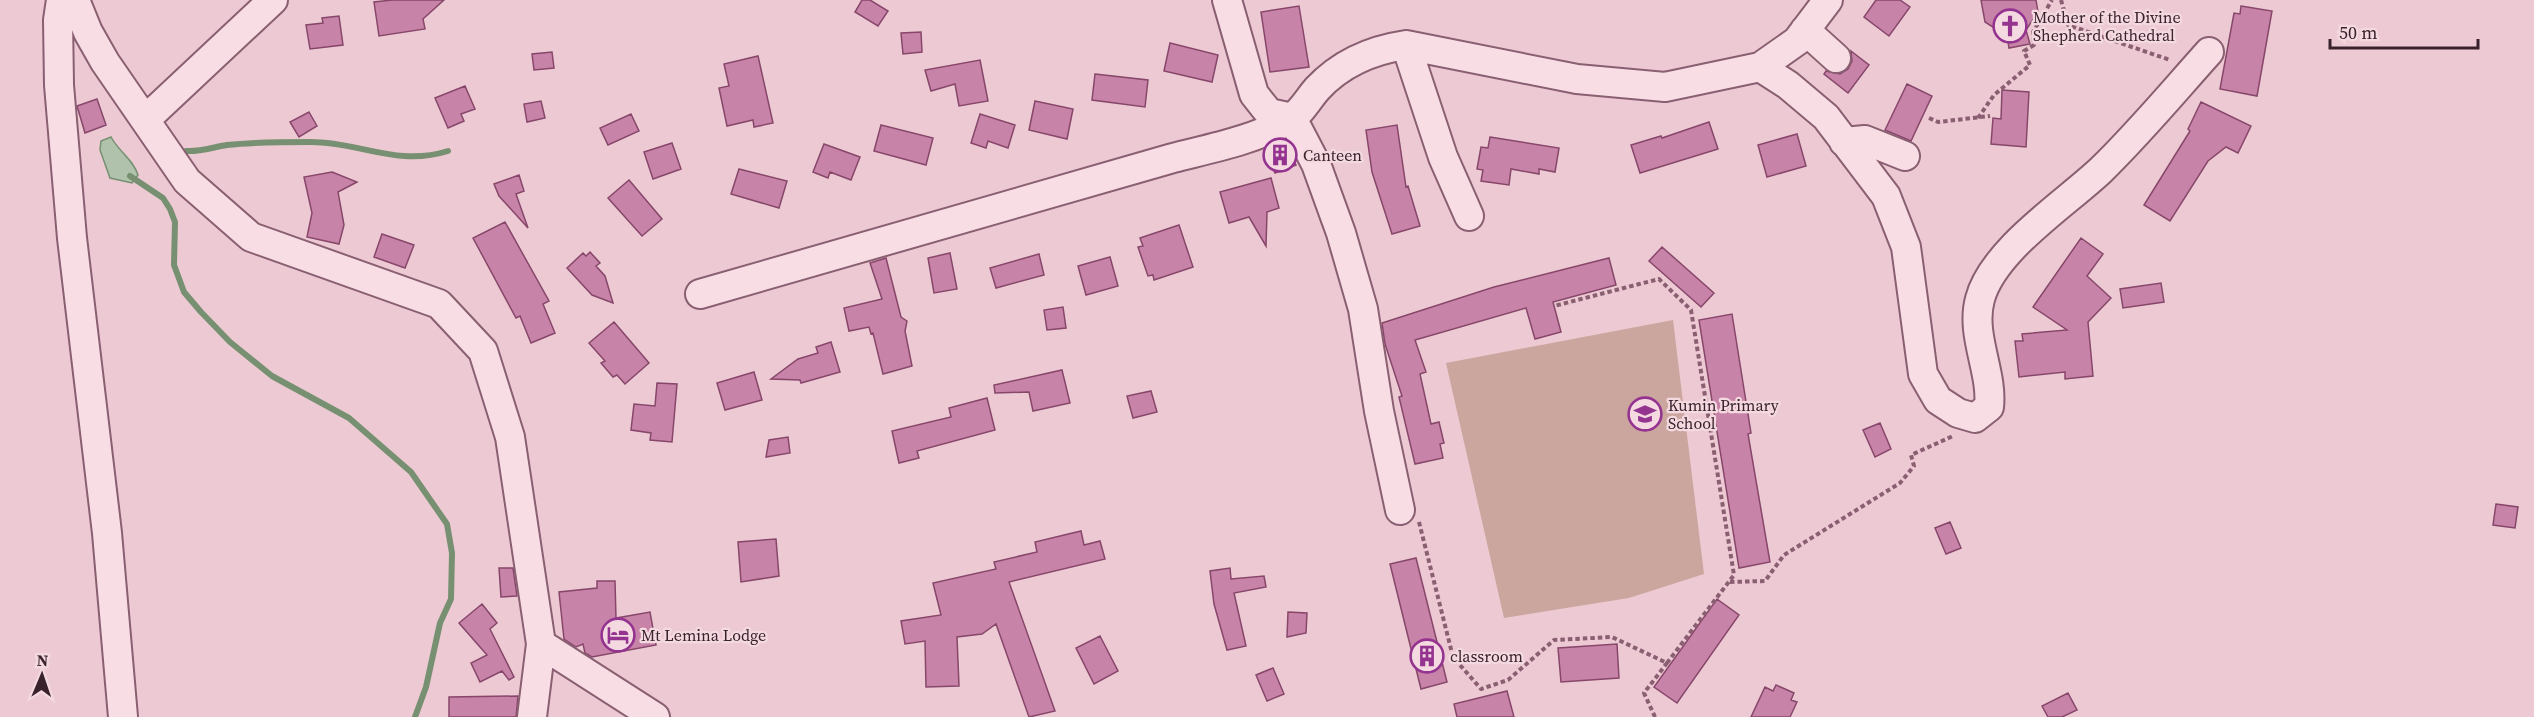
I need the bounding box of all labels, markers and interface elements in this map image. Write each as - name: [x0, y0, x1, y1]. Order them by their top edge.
- place label: Mother of the Divine Shepherd Cathedral: [2033, 6, 2181, 46]
- church icon: Mother of the Divine Shepherd Cathedral: [1992, 8, 2028, 44]
- scale bar: [2330, 12, 2478, 50]
- text: 50 m: [2339, 20, 2377, 45]
- building icon: Canteen: [1262, 137, 1298, 173]
- place label: Canteen: [1303, 144, 1362, 166]
- place label: Kumin Primary School: [1668, 394, 1779, 434]
- school or university icon: Kumin Primary School: [1627, 396, 1663, 432]
- hotel icon: Mt Lemina Lodge: [600, 617, 636, 653]
- place label: Mt Lemina Lodge: [641, 624, 766, 646]
- building icon: classroom: [1409, 638, 1445, 674]
- north arrow: [12, 645, 72, 705]
- place label: classroom: [1450, 645, 1523, 667]
- text: N: [36, 649, 49, 671]

